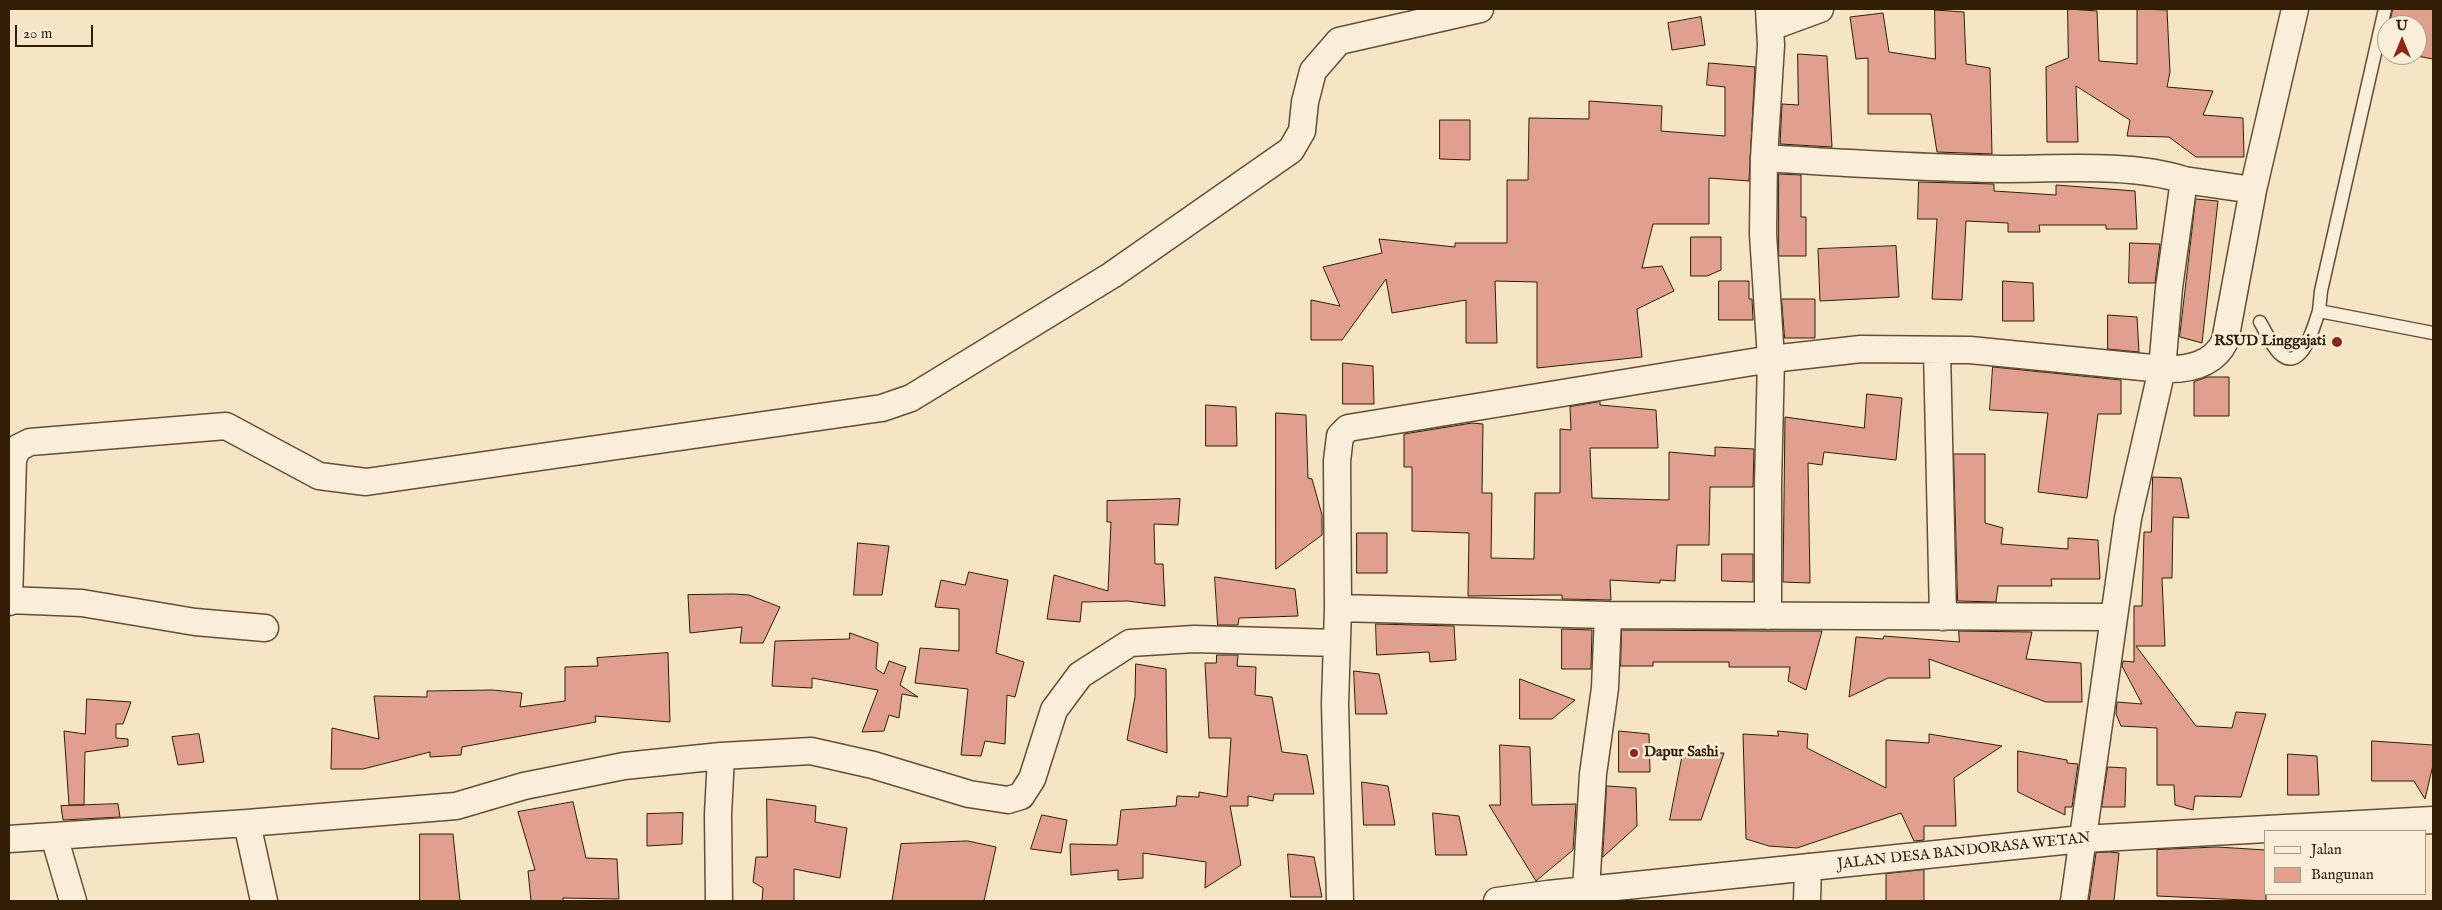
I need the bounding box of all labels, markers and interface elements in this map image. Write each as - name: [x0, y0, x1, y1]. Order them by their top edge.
- scale bar: [18, 15, 95, 47]
- north arrow: [2377, 15, 2427, 65]
- text: U: [2396, 17, 2408, 35]
- text: 20 m: [23, 24, 52, 43]
- place label: RSUD Linggajati: [2214, 333, 2326, 351]
- marker: RSUD Linggajati: [2330, 335, 2344, 349]
- place label: Dapur Sashi: [1644, 744, 1719, 762]
- marker: Dapur Sashi: [1628, 747, 1640, 759]
- street label: JALAN DESA BANDORASA WETAN: [1836, 830, 2092, 874]
- legend: [2264, 830, 2427, 895]
- text: Jalan: [2311, 840, 2342, 859]
- text: Bangunan: [2311, 865, 2374, 884]

